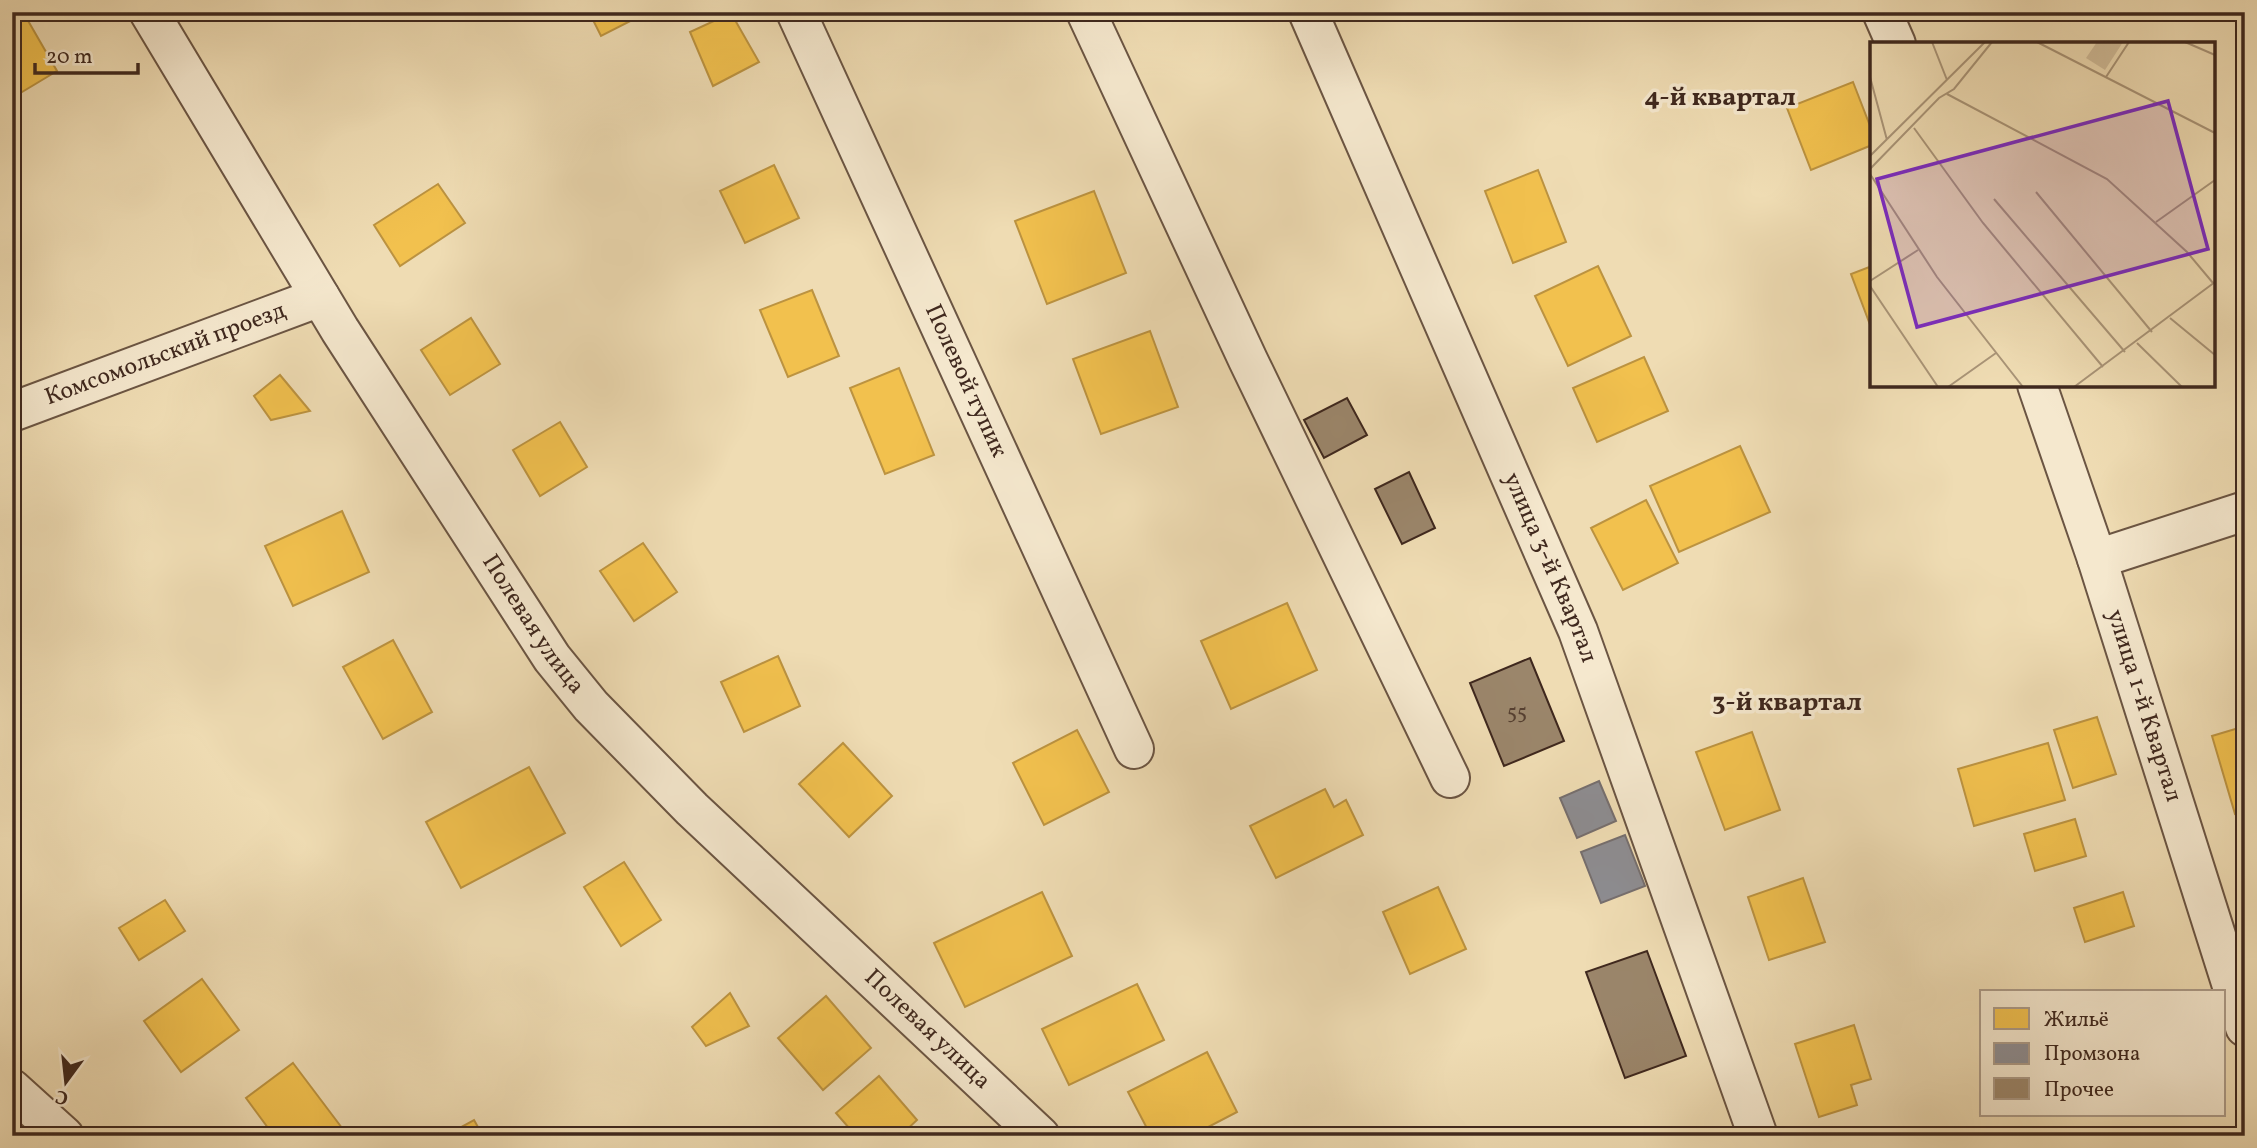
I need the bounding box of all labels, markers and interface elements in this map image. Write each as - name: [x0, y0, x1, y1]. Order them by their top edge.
- scale bar: [35, 32, 138, 76]
- inset map: [1870, 42, 2215, 387]
- text: 20 m: [46, 43, 92, 72]
- district label: 4-й квартал: [1644, 80, 1796, 116]
- street label: Комсомольский проезд: [40, 294, 291, 415]
- street label: Полевой тупик: [915, 299, 1015, 463]
- street label: улица 3-й Квартал: [1494, 467, 1605, 667]
- street label: Полевая улица: [473, 548, 592, 702]
- street label: улица 1-й Квартал: [2097, 605, 2190, 806]
- district label: 3-й квартал: [1712, 685, 1862, 721]
- house number: 55: [1507, 698, 1527, 727]
- street label: Полевая улица: [856, 962, 998, 1098]
- legend: [1980, 990, 2226, 1116]
- text: Жильё: [2044, 1006, 2109, 1035]
- text: Промзона: [2044, 1040, 2140, 1069]
- north arrow: [32, 1046, 102, 1116]
- text: Прочее: [2044, 1076, 2114, 1105]
- text: С: [53, 1082, 71, 1111]

